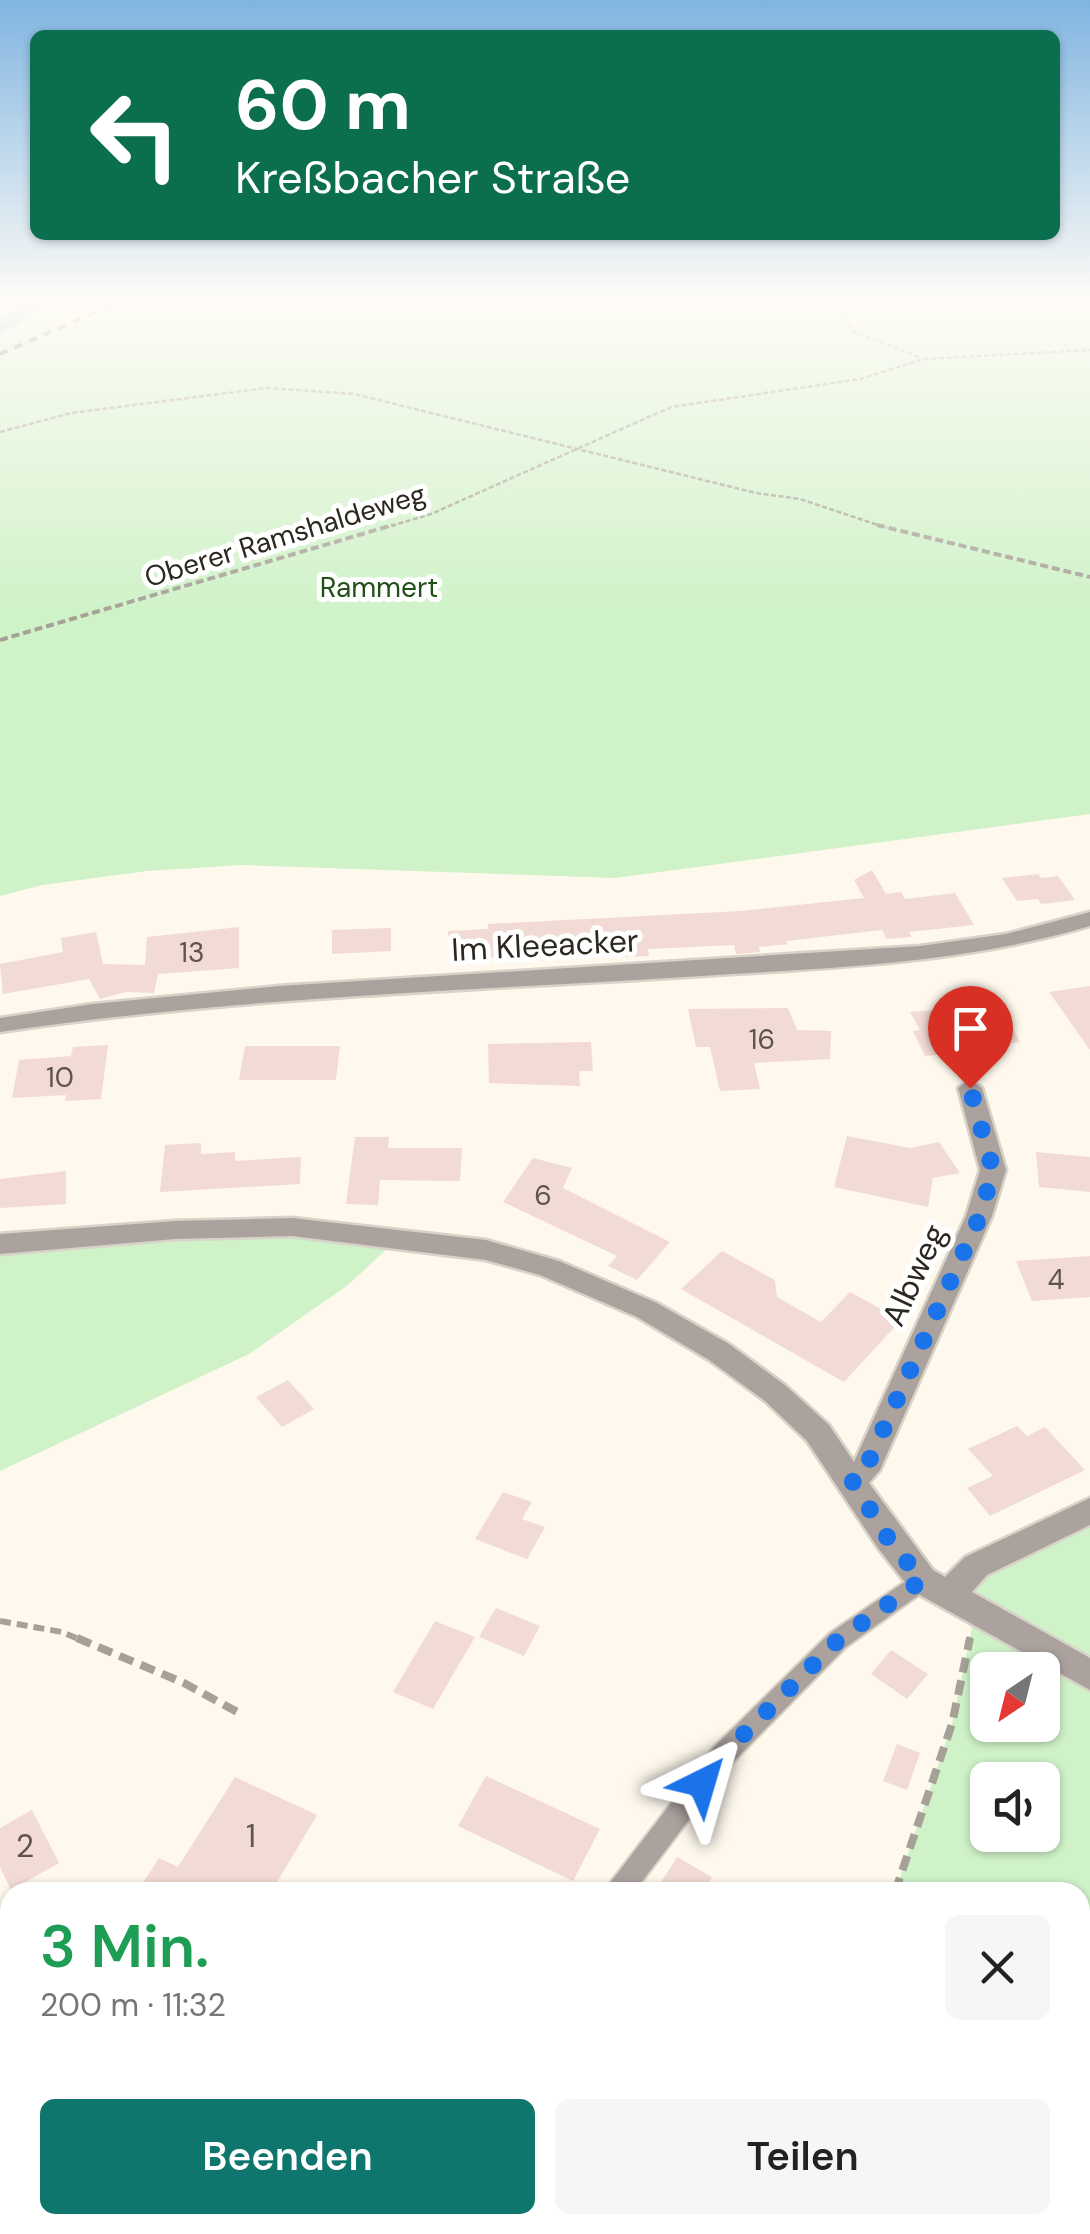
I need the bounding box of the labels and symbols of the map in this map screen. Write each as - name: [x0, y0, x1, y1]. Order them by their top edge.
- street label: Oberer Ramshaldeweg: [140, 475, 430, 596]
- park label: Rammert: [320, 569, 438, 606]
- street label: Im Kleeacker: [450, 919, 640, 971]
- house number: 13: [179, 934, 205, 971]
- pin: [928, 986, 1013, 1089]
- house number: 16: [749, 1021, 775, 1058]
- house number: 10: [46, 1059, 74, 1096]
- house number: 6: [534, 1177, 552, 1214]
- street label: Albweg: [872, 1217, 956, 1333]
- house number: 4: [1048, 1261, 1065, 1298]
- north arrow: [970, 1652, 1060, 1742]
- position arrow: [650, 1731, 754, 1835]
- house number: 1: [246, 1815, 256, 1857]
- house number: 2: [16, 1825, 34, 1867]

